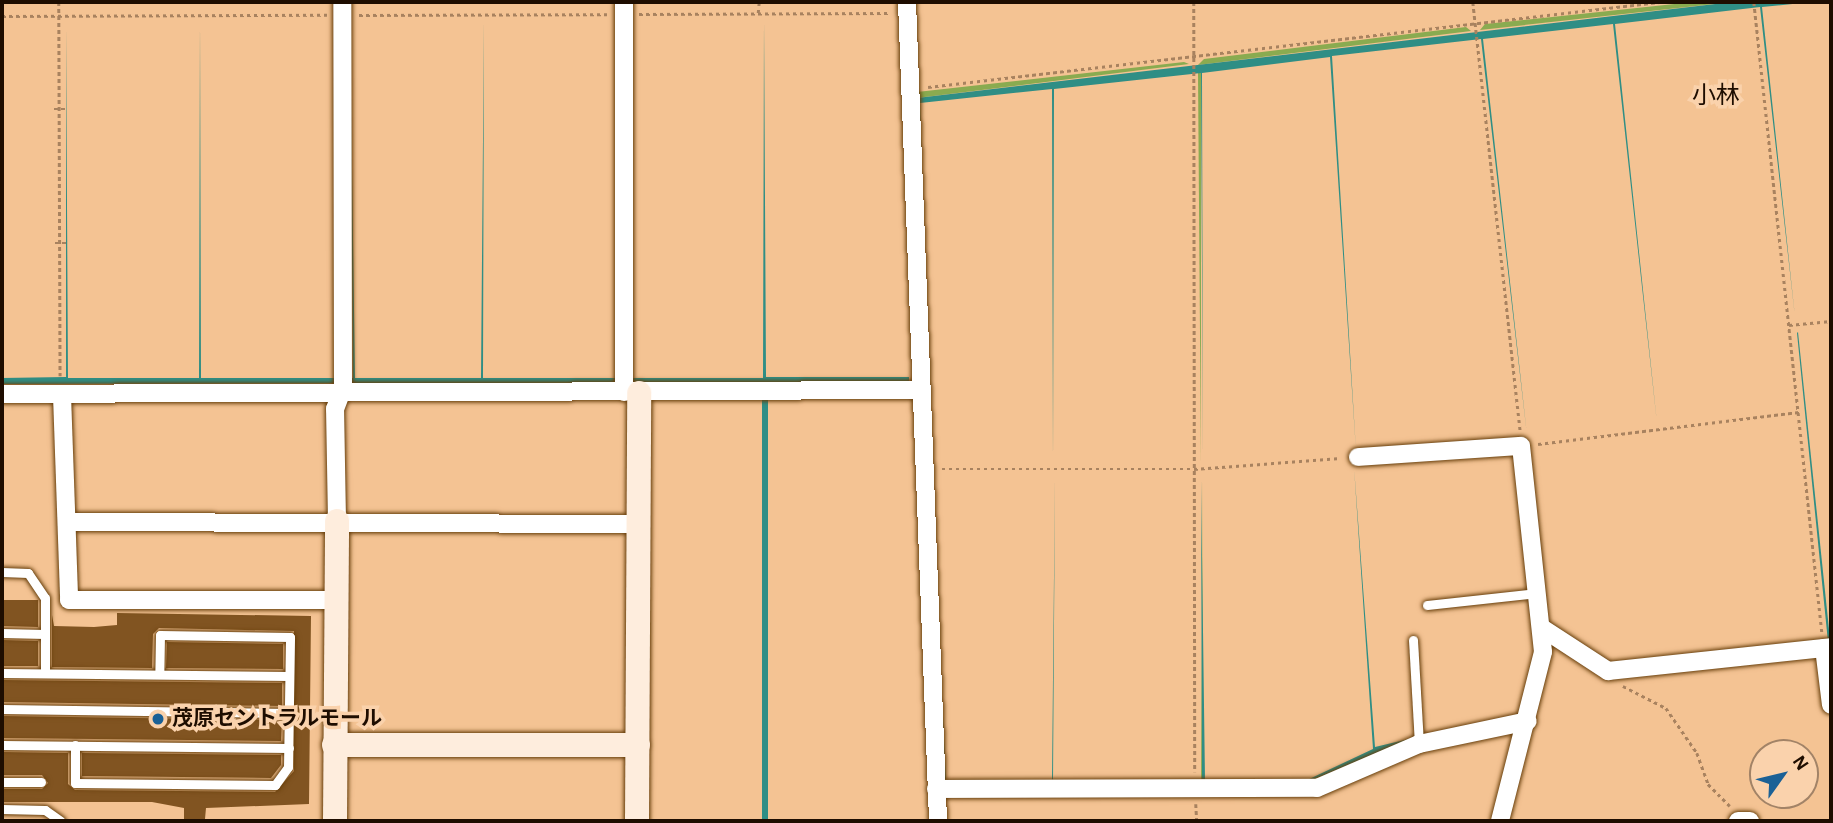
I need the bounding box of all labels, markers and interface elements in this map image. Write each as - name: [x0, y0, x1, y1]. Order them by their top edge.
- district label: 小林: [1692, 83, 1740, 111]
- place label: 茂原セントラルモール: [172, 706, 382, 732]
- marker: 茂原セントラルモール: [150, 711, 166, 727]
- north arrow: [1749, 739, 1819, 809]
- text: N: [1789, 752, 1812, 774]

